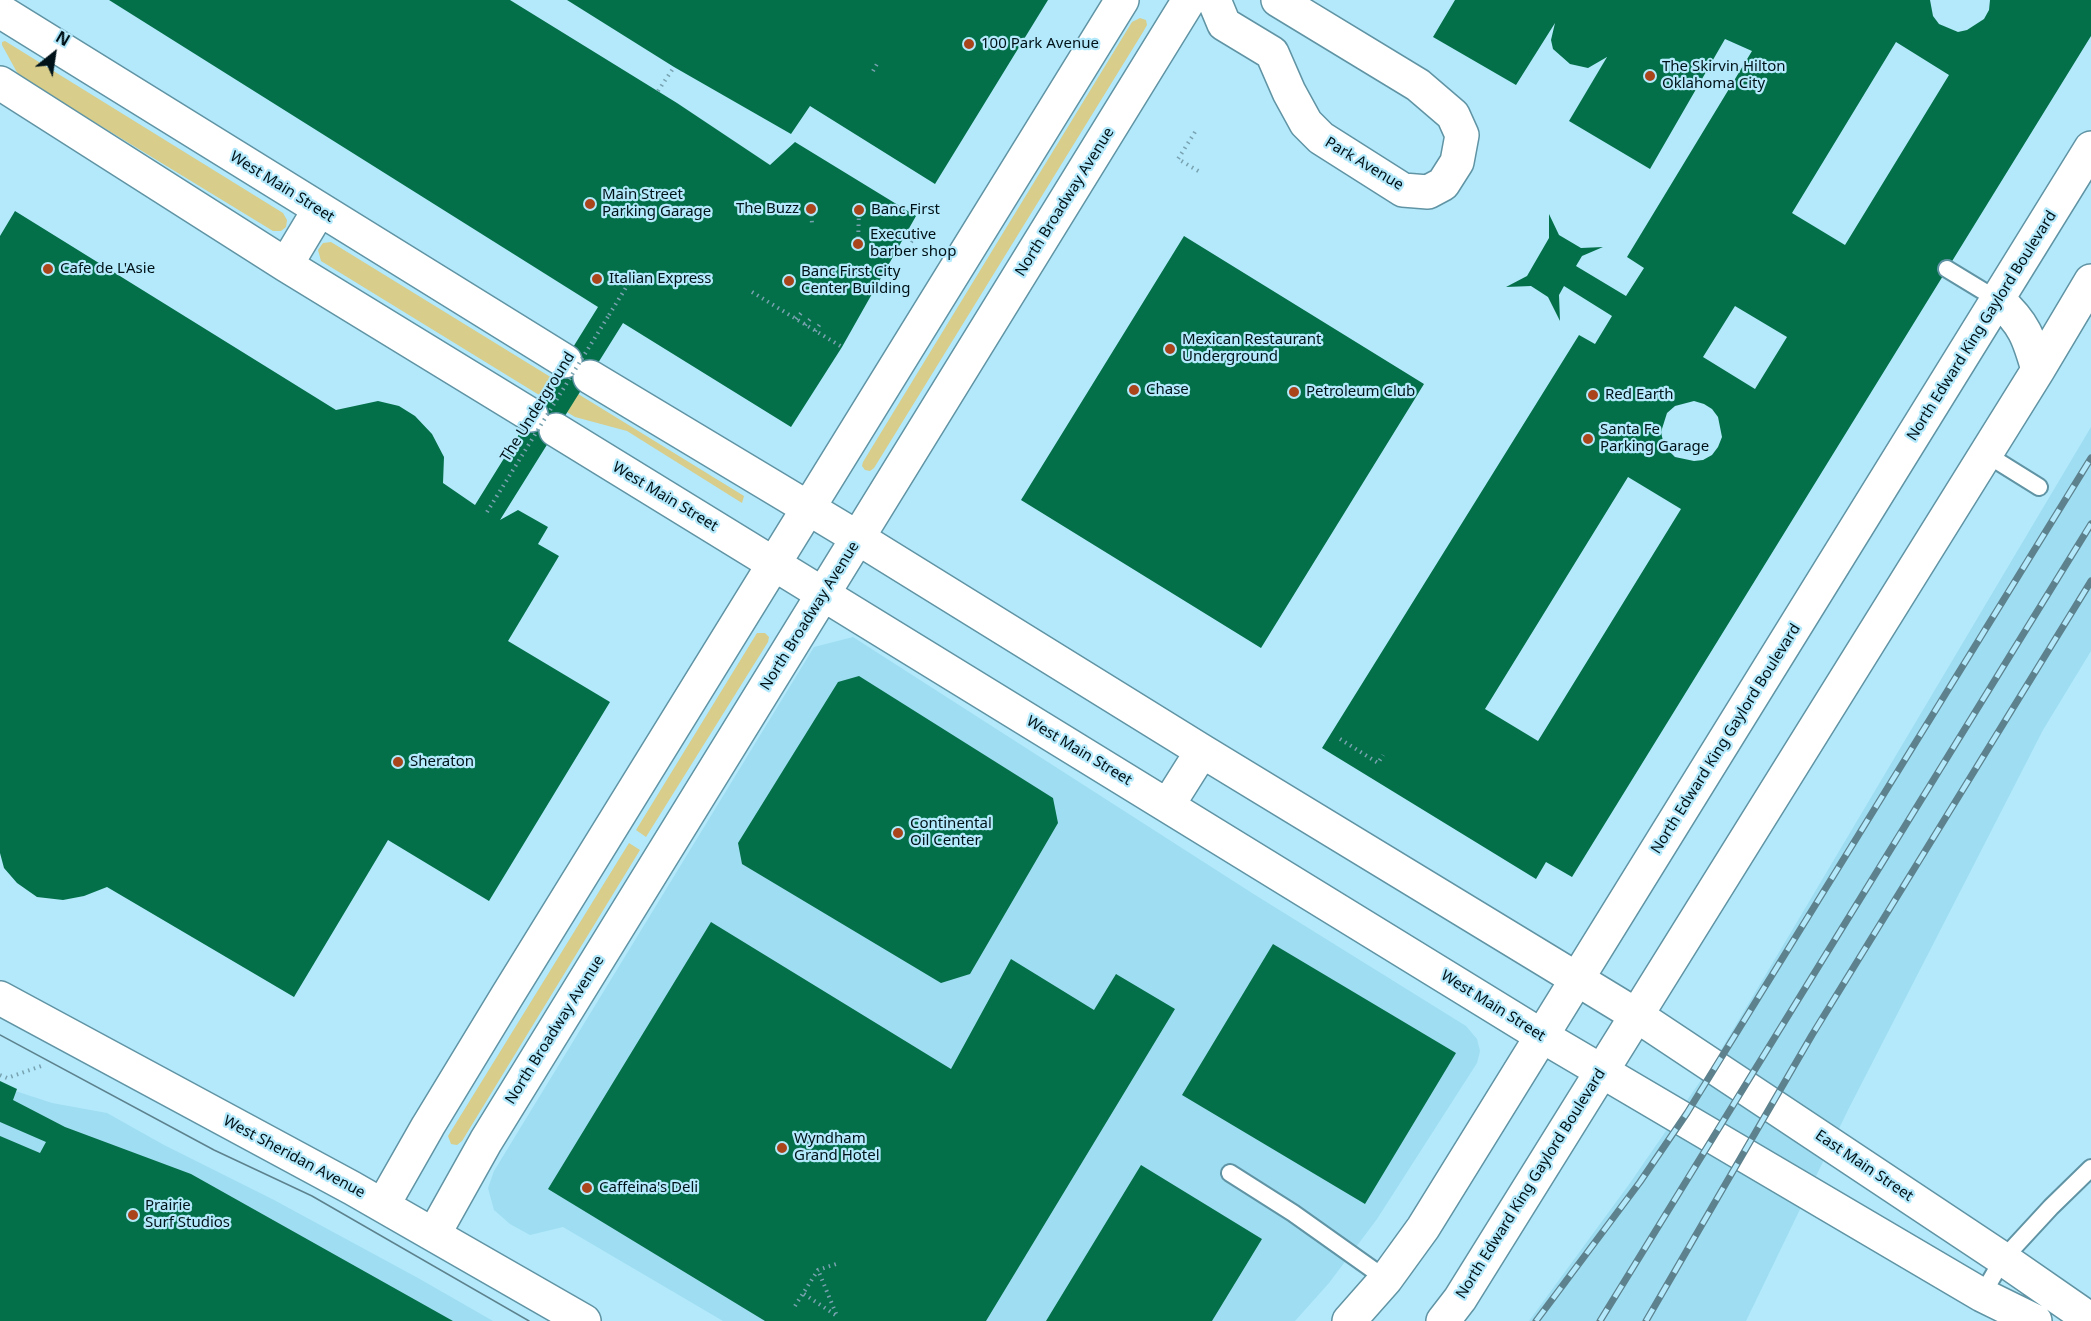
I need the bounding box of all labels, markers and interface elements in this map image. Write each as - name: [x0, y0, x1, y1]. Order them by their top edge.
- north arrow: [24, 24, 84, 84]
- text: N: [52, 26, 74, 51]
- place label: 100 Park Avenue: [981, 35, 1099, 53]
- marker: 100 Park Avenue: [962, 37, 976, 51]
- place label: The Skirvin Hilton Oklahoma City: [1662, 58, 1786, 93]
- marker: The Skirvin Hilton Oklahoma City: [1643, 69, 1657, 83]
- street label: North Broadway Avenue: [1012, 124, 1118, 280]
- street label: Park Avenue: [1322, 134, 1406, 194]
- street label: West Main Street: [227, 148, 337, 226]
- place label: Main Street Parking Garage: [602, 186, 711, 221]
- marker: Main Street Parking Garage: [583, 197, 597, 211]
- place label: The Buzz: [736, 200, 799, 218]
- place label: Banc First: [871, 201, 940, 219]
- marker: The Buzz: [804, 202, 818, 216]
- marker: Banc First: [852, 203, 866, 217]
- street label: North Edward King Gaylord Boulevard: [1903, 208, 2061, 444]
- place label: Executive barber shop: [870, 226, 956, 261]
- marker: Executive barber shop: [851, 237, 865, 251]
- place label: Cafe de L'Asie: [60, 260, 155, 278]
- marker: Cafe de L'Asie: [41, 262, 55, 276]
- place label: Banc First City Center Building: [801, 263, 911, 298]
- place label: Italian Express: [609, 270, 711, 288]
- marker: Italian Express: [590, 272, 604, 286]
- marker: Banc First City Center Building: [782, 274, 796, 288]
- place label: Mexican Restaurant Underground: [1182, 331, 1321, 366]
- marker: Mexican Restaurant Underground: [1163, 342, 1177, 356]
- street label: The Underground: [497, 349, 579, 465]
- place label: Chase: [1146, 381, 1189, 399]
- marker: Chase: [1127, 383, 1141, 397]
- place label: Petroleum Club: [1306, 383, 1415, 401]
- marker: Petroleum Club: [1287, 385, 1301, 399]
- place label: Red Earth: [1605, 386, 1674, 404]
- marker: Red Earth: [1586, 388, 1600, 402]
- place label: Santa Fe Parking Garage: [1600, 421, 1709, 456]
- marker: Santa Fe Parking Garage: [1581, 432, 1595, 446]
- street label: West Main Street: [609, 458, 721, 536]
- street label: North Broadway Avenue: [757, 538, 863, 694]
- street label: North Edward King Gaylord Boulevard: [1647, 621, 1805, 857]
- street label: West Main Street: [1023, 712, 1135, 790]
- place label: Sheraton: [410, 753, 474, 771]
- marker: Sheraton: [391, 755, 405, 769]
- place label: Continental Oil Center: [910, 815, 992, 850]
- marker: Continental Oil Center: [891, 826, 905, 840]
- street label: North Broadway Avenue: [502, 952, 608, 1108]
- street label: West Main Street: [1438, 967, 1548, 1045]
- street label: North Edward King Gaylord Boulevard: [1452, 1066, 1610, 1302]
- street label: West Sheridan Avenue: [220, 1112, 368, 1202]
- street label: East Main Street: [1812, 1127, 1916, 1205]
- place label: Wyndham Grand Hotel: [794, 1130, 880, 1165]
- marker: Wyndham Grand Hotel: [775, 1141, 789, 1155]
- place label: Caffeina's Deli: [599, 1179, 698, 1197]
- marker: Caffeina's Deli: [580, 1181, 594, 1195]
- place label: Prairie Surf Studios: [145, 1197, 230, 1232]
- marker: Prairie Surf Studios: [126, 1208, 140, 1222]

